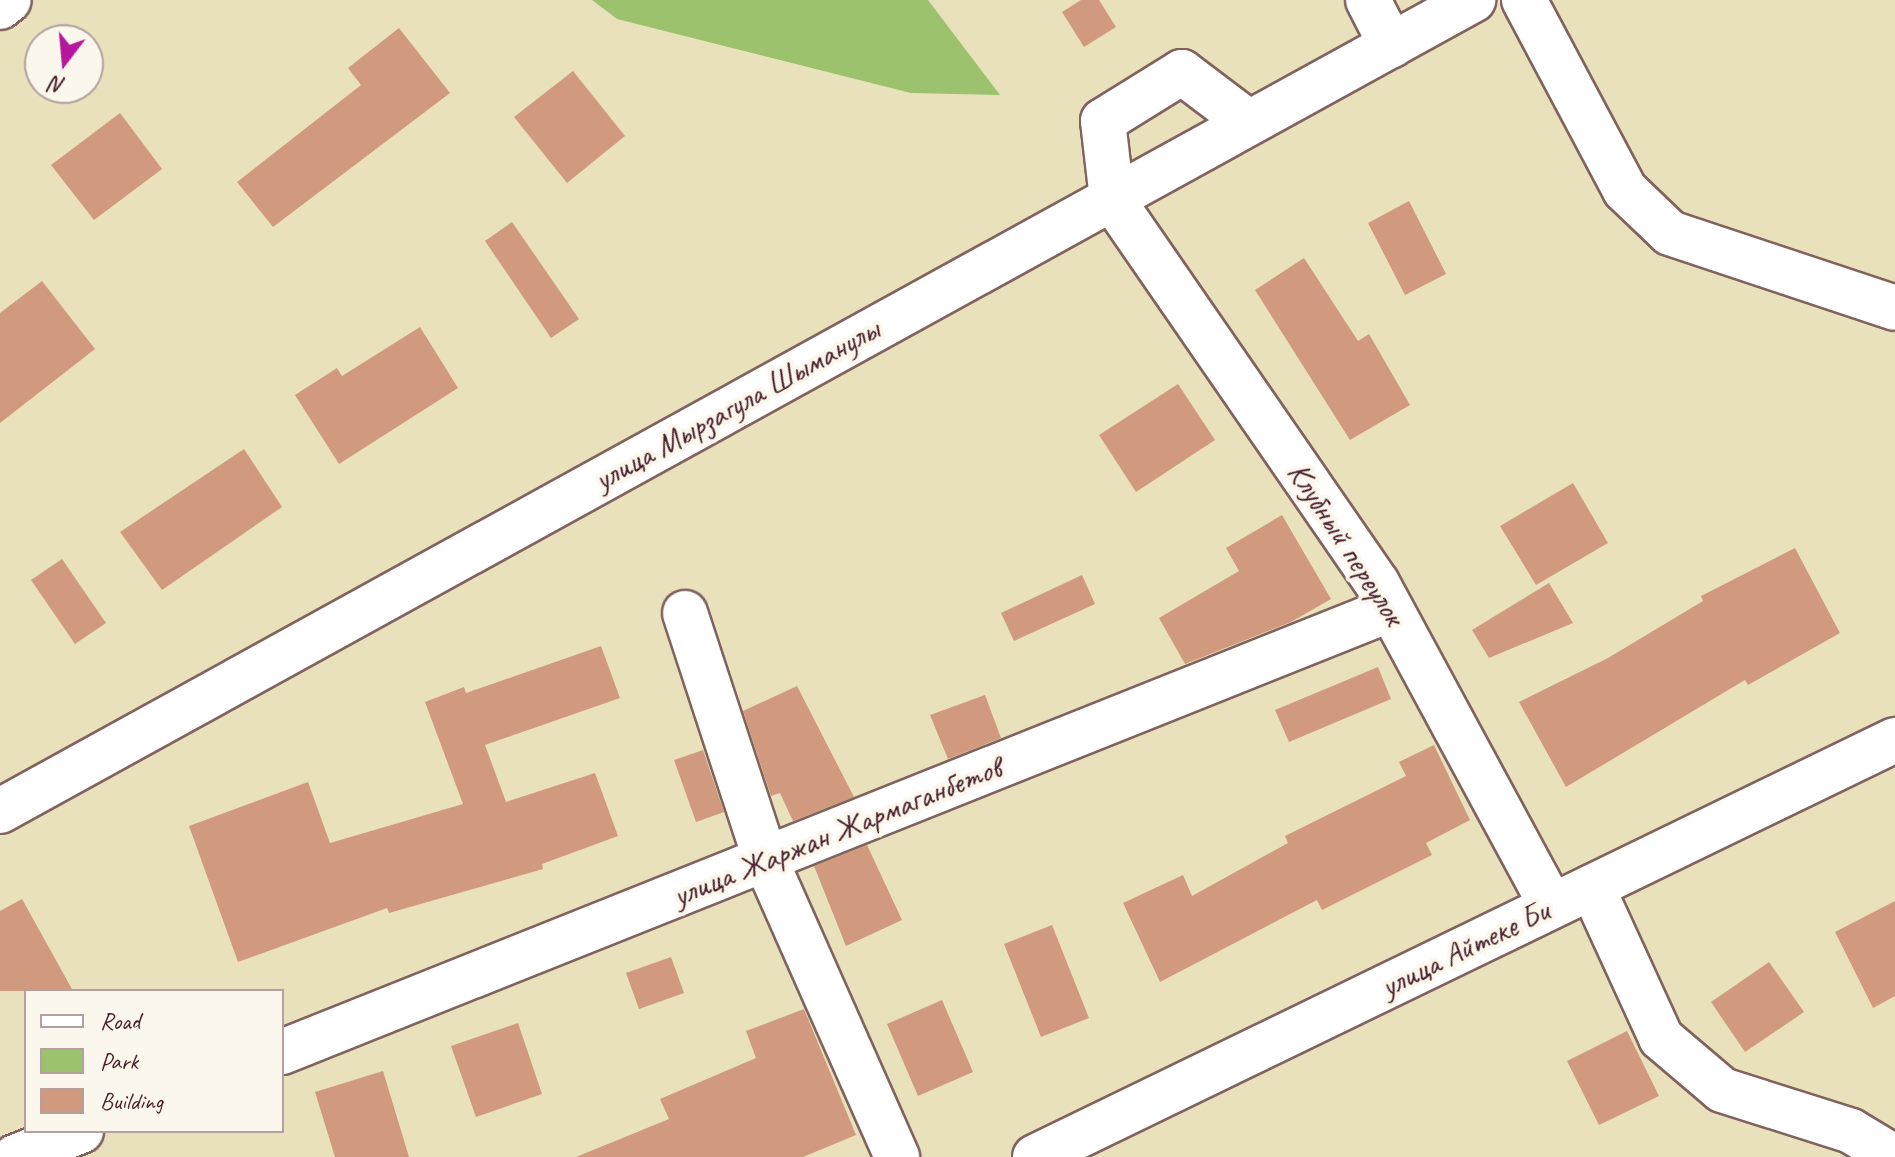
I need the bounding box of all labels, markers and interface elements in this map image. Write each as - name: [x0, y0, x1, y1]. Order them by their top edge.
- north arrow: [24, 24, 104, 104]
- text: N: [48, 70, 68, 100]
- street label: улица Мырзагула Шыманулы: [588, 311, 886, 499]
- street label: Клубный переулок: [1279, 455, 1413, 633]
- street label: улица Жаржан Жармаганбетов: [668, 749, 1006, 915]
- street label: улица Айтеке Би: [1374, 892, 1556, 1006]
- legend: [24, 989, 284, 1133]
- text: Road: [100, 1006, 140, 1036]
- text: Park: [100, 1046, 138, 1076]
- text: Building: [100, 1086, 163, 1116]

